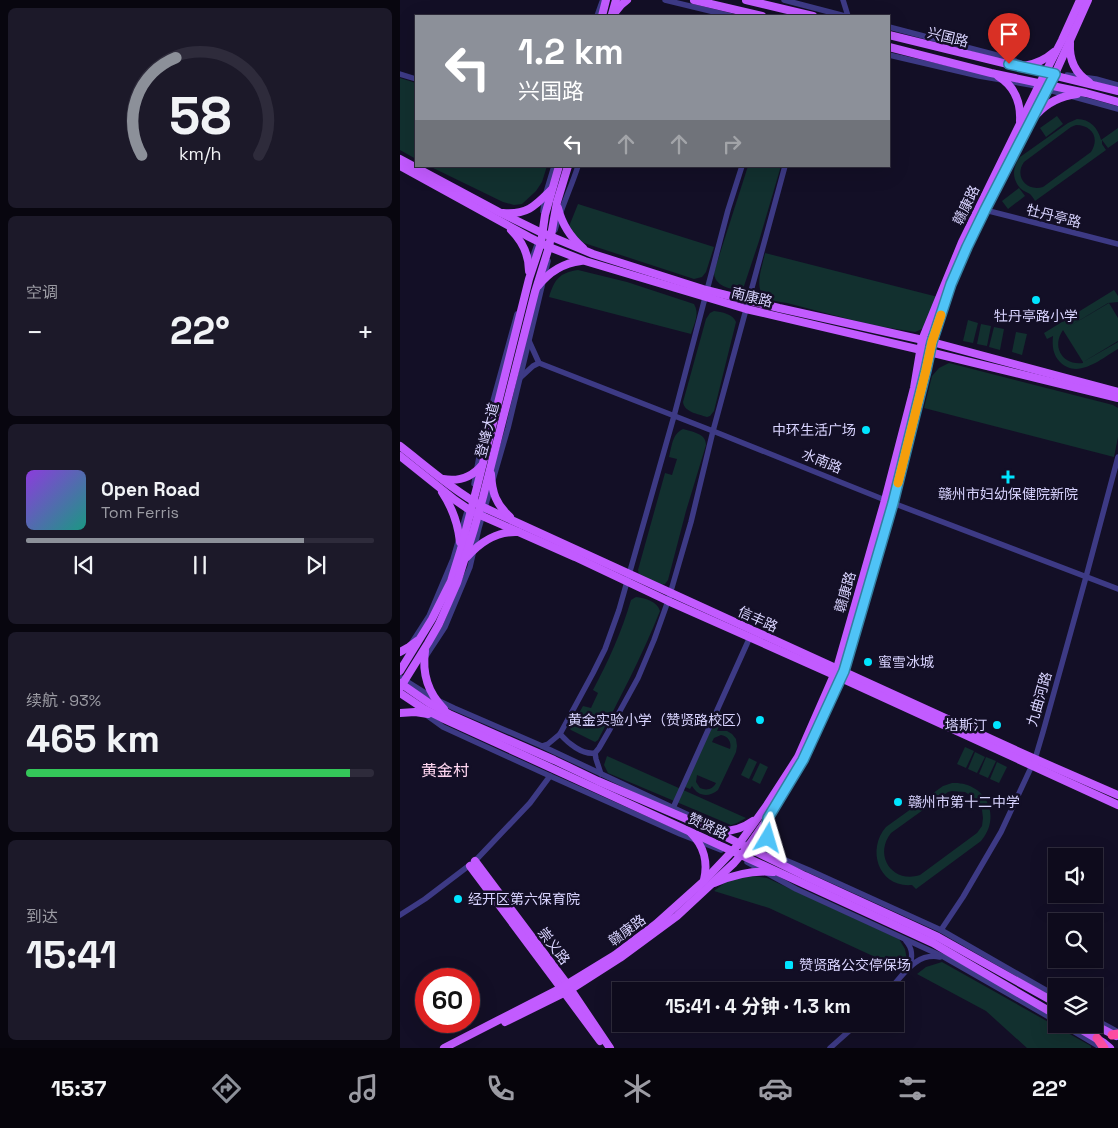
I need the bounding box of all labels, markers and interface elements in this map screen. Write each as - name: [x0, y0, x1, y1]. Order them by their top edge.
- pin: [988, 13, 1030, 64]
- icon: arrive: [995, 20, 1023, 48]
- street label: 兴国路: [925, 23, 971, 51]
- text: 1.2 km: [518, 30, 624, 74]
- icon: left: [435, 35, 500, 100]
- text: 兴国路: [518, 77, 584, 105]
- text: 58: [169, 83, 231, 149]
- icon: left: [559, 130, 587, 158]
- icon: ahead: [612, 130, 640, 158]
- icon: ahead: [665, 130, 693, 158]
- icon: right: [718, 130, 746, 158]
- text: km/h: [179, 142, 221, 165]
- street label: 赣康路: [949, 182, 983, 228]
- street label: 牡丹亭路: [1025, 200, 1083, 232]
- text: 空调: [26, 282, 58, 303]
- street label: 南康路: [729, 283, 775, 311]
- marker: 牡丹亭路小学: [1030, 294, 1042, 306]
- text: 22°: [170, 307, 230, 355]
- place label: 牡丹亭路小学: [994, 307, 1078, 325]
- text: −: [26, 314, 43, 350]
- text: +: [357, 314, 374, 350]
- street label: 登峰大道: [471, 401, 503, 459]
- place label: 中环生活广场: [772, 421, 856, 439]
- marker: 中环生活广场: [860, 424, 872, 436]
- street label: 水南路: [799, 445, 845, 477]
- marker: 赣州市妇幼保健院新院: [1001, 470, 1015, 484]
- text: Open Road: [101, 477, 200, 502]
- place label: 赣州市妇幼保健院新院: [938, 485, 1078, 503]
- text: Tom Ferris: [101, 502, 179, 523]
- icon: previous: [70, 551, 98, 579]
- icon: pause: [186, 551, 214, 579]
- icon: next: [302, 551, 330, 579]
- street label: 赣康路: [831, 569, 859, 615]
- street label: 信丰路: [735, 602, 781, 636]
- place label: 蜜雪冰城: [878, 653, 934, 671]
- marker: 蜜雪冰城: [862, 656, 874, 668]
- street label: 九曲河路: [1023, 670, 1055, 728]
- text: 续航 · 93%: [26, 690, 101, 711]
- place label: 黄金实验小学（赞贤路校区）: [568, 711, 750, 729]
- marker: 黄金实验小学（赞贤路校区）: [754, 714, 766, 726]
- text: 465 km: [26, 715, 160, 763]
- place label: 塔斯汀: [945, 716, 987, 734]
- marker: 塔斯汀: [991, 719, 1003, 731]
- district label: 黄金村: [421, 760, 469, 781]
- place label: 赣州市第十二中学: [908, 793, 1020, 811]
- marker: 赣州市第十二中学: [892, 796, 904, 808]
- street label: 赞贤路: [685, 809, 731, 843]
- position arrow: [741, 811, 793, 863]
- map controls: [1048, 848, 1103, 1033]
- button: sound: [1048, 848, 1103, 903]
- place label: 经开区第六保育院: [468, 890, 580, 908]
- marker: 经开区第六保育院: [452, 893, 464, 905]
- text: 到达: [26, 906, 58, 927]
- street label: 赣康路: [605, 910, 649, 950]
- button: search: [1048, 913, 1103, 968]
- street label: 崇义路: [534, 924, 574, 968]
- text: 15:41: [26, 931, 117, 979]
- place label: 赞贤路公交停保场: [799, 956, 911, 974]
- marker: 赞贤路公交停保场: [783, 959, 795, 971]
- speed limit sign: 60: [415, 968, 480, 1033]
- button: layers: [1048, 978, 1103, 1033]
- text: 15:41 · 4 分钟 · 1.3 km: [665, 994, 851, 1019]
- icon: directions: [209, 1071, 244, 1106]
- icon: music: [346, 1071, 381, 1106]
- icon: phone: [483, 1071, 518, 1106]
- icon: climate: [620, 1071, 655, 1106]
- icon: car: [758, 1071, 793, 1106]
- icon: filters: [895, 1071, 930, 1106]
- text: 15:37: [51, 1074, 106, 1102]
- text: 22°: [1032, 1074, 1067, 1102]

